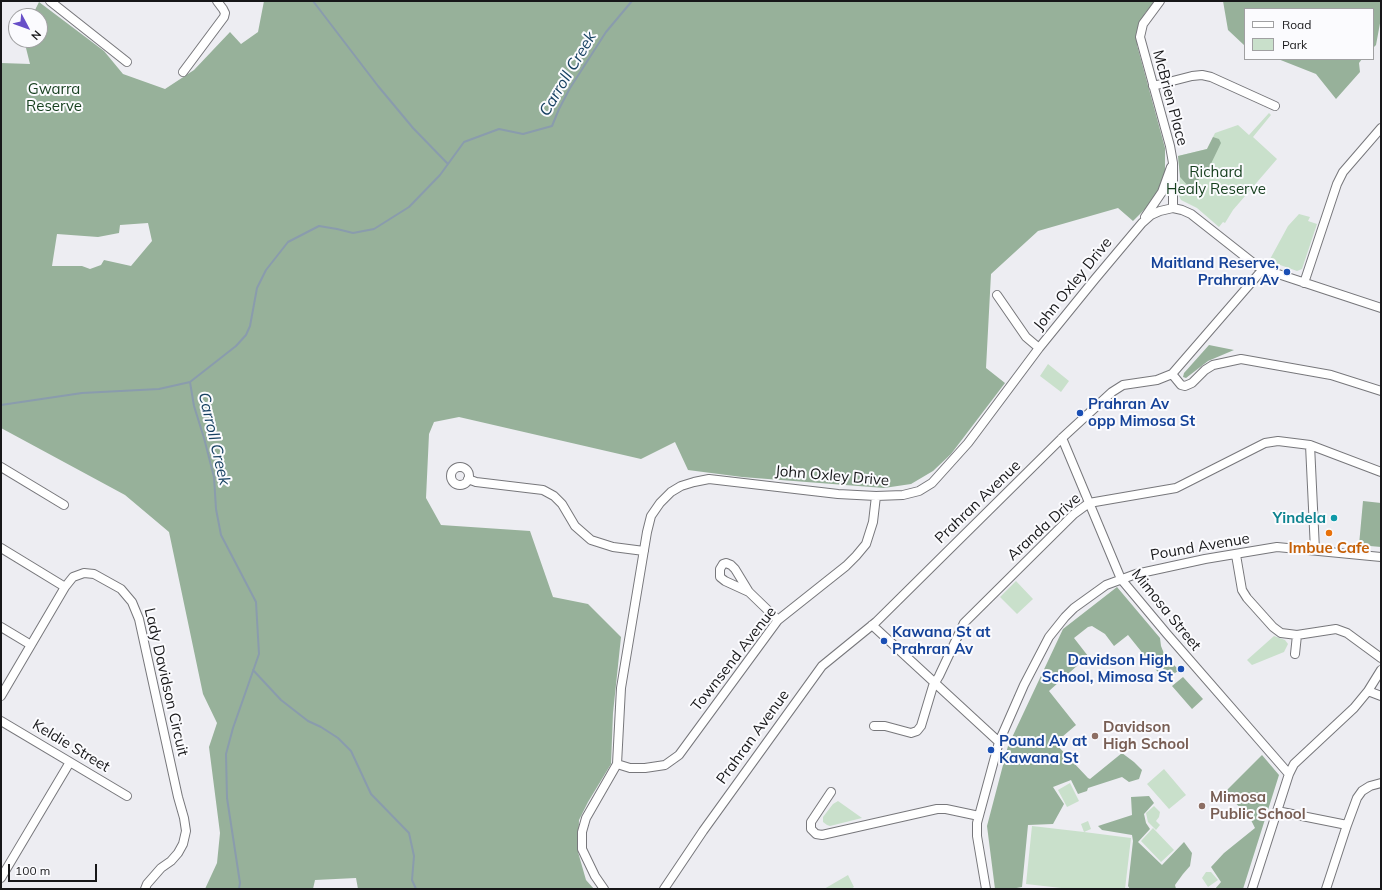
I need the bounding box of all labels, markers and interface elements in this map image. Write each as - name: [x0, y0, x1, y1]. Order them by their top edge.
- north arrow: [8, 8, 48, 48]
- legend: [1244, 8, 1374, 60]
- text: Road: [1282, 17, 1311, 32]
- text: N: [28, 27, 44, 43]
- water label: Carroll Creek: [535, 28, 601, 120]
- text: Park: [1282, 37, 1307, 52]
- street label: McBrien Place: [1149, 48, 1191, 148]
- park label: Gwarra Reserve: [26, 80, 82, 115]
- park label: Richard Healy Reserve: [1166, 163, 1266, 198]
- street label: John Oxley Drive: [1030, 234, 1116, 334]
- place label: Maitland Reserve, Prahran Av: [1151, 254, 1279, 289]
- marker: Maitland Reserve, Prahran Av: [1282, 267, 1292, 277]
- water label: Carroll Creek: [194, 391, 234, 487]
- place label: Prahran Av opp Mimosa St: [1088, 395, 1195, 430]
- marker: Prahran Av opp Mimosa St: [1075, 408, 1085, 418]
- street label: Prahran Avenue: [931, 457, 1025, 547]
- street label: John Oxley Drive: [774, 462, 890, 490]
- street label: Aranda Drive: [1004, 489, 1084, 565]
- place label: Yindela: [1273, 509, 1326, 527]
- marker: Yindela: [1329, 513, 1339, 523]
- marker: Imbue Cafe: [1324, 528, 1334, 538]
- street label: Pound Avenue: [1149, 529, 1251, 565]
- place label: Imbue Cafe: [1288, 539, 1370, 557]
- street label: Mimosa Street: [1128, 565, 1204, 655]
- street label: Townsend Avenue: [688, 603, 780, 715]
- street label: Lady Davidson Circuit: [140, 606, 192, 758]
- place label: Kawana St at Prahran Av: [892, 623, 990, 658]
- marker: Kawana St at Prahran Av: [879, 636, 889, 646]
- place label: Davidson High School, Mimosa St: [1042, 651, 1173, 686]
- marker: Davidson High School, Mimosa St: [1176, 664, 1186, 674]
- street label: Prahran Avenue: [713, 686, 793, 788]
- street label: Keldie Street: [29, 716, 113, 776]
- place label: Davidson High School: [1103, 718, 1189, 753]
- marker: Davidson High School: [1090, 731, 1100, 741]
- place label: Pound Av at Kawana St: [999, 732, 1087, 767]
- marker: Pound Av at Kawana St: [986, 745, 996, 755]
- place label: Mimosa Public School: [1210, 788, 1306, 823]
- marker: Mimosa Public School: [1197, 801, 1207, 811]
- scale bar: [10, 856, 99, 882]
- text: 100 m: [15, 863, 50, 878]

